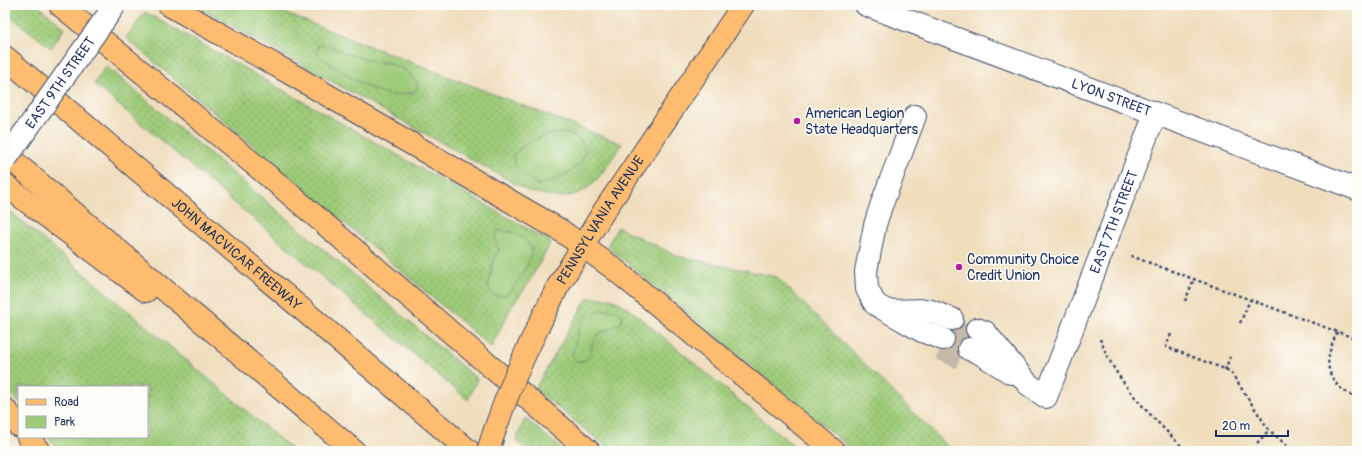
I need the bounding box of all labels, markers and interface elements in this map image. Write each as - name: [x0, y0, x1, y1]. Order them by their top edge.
- street label: EAST 9TH STREET: [22, 33, 99, 132]
- street label: LYON STREET: [1069, 75, 1154, 120]
- place label: American Legion State Headquarters: [805, 105, 919, 138]
- marker: American Legion State Headquarters: [792, 116, 802, 126]
- street label: PENNSYLVANIA AVENUE: [553, 152, 648, 288]
- street label: EAST 7TH STREET: [1086, 168, 1142, 276]
- street label: JOHN MACVICAR FREEWAY: [168, 194, 305, 314]
- place label: Community Choice Credit Union: [967, 251, 1079, 284]
- marker: Community Choice Credit Union: [954, 262, 964, 272]
- legend: [18, 386, 148, 438]
- text: Road: [54, 395, 79, 410]
- scale bar: [1216, 412, 1288, 438]
- text: Park: [54, 415, 75, 430]
- text: 20 m: [1222, 419, 1251, 434]

